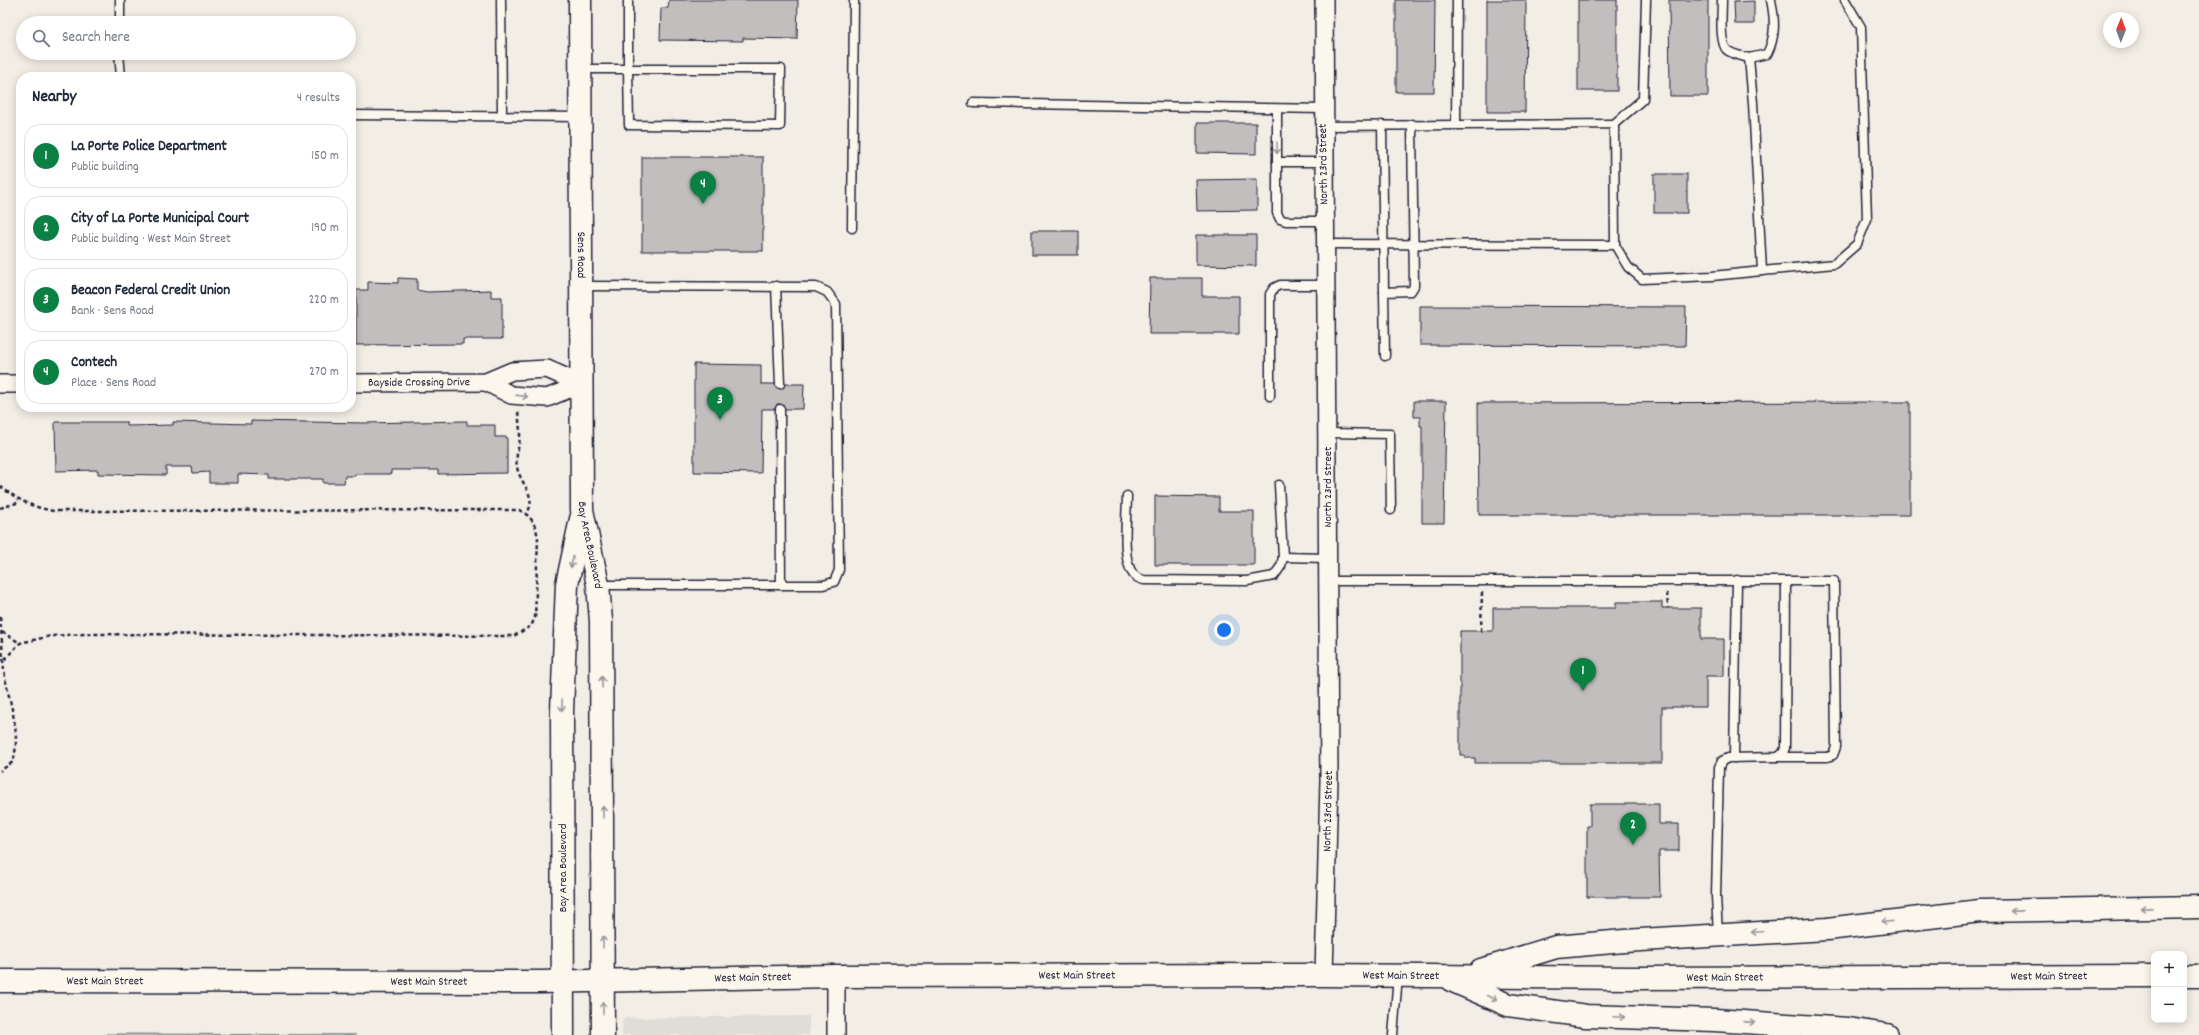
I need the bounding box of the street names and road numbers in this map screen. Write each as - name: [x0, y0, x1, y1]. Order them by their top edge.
- street label: North 23rd Street: [1315, 123, 1333, 205]
- street label: Sens Road: [572, 232, 590, 278]
- street label: Bayside Crossing Drive: [368, 374, 470, 391]
- street label: North 23rd Street: [1320, 446, 1337, 527]
- street label: Bay Area Boulevard: [573, 502, 607, 589]
- street label: North 23rd Street: [1319, 770, 1338, 852]
- street label: Bay Area Boulevard: [555, 824, 572, 912]
- street label: West Main Street: [1039, 967, 1116, 984]
- street label: West Main Street: [1362, 967, 1440, 985]
- street label: West Main Street: [714, 968, 792, 987]
- street label: West Main Street: [2010, 968, 2088, 985]
- street label: West Main Street: [1686, 969, 1764, 986]
- street label: West Main Street: [67, 973, 144, 990]
- street label: West Main Street: [391, 973, 468, 990]

